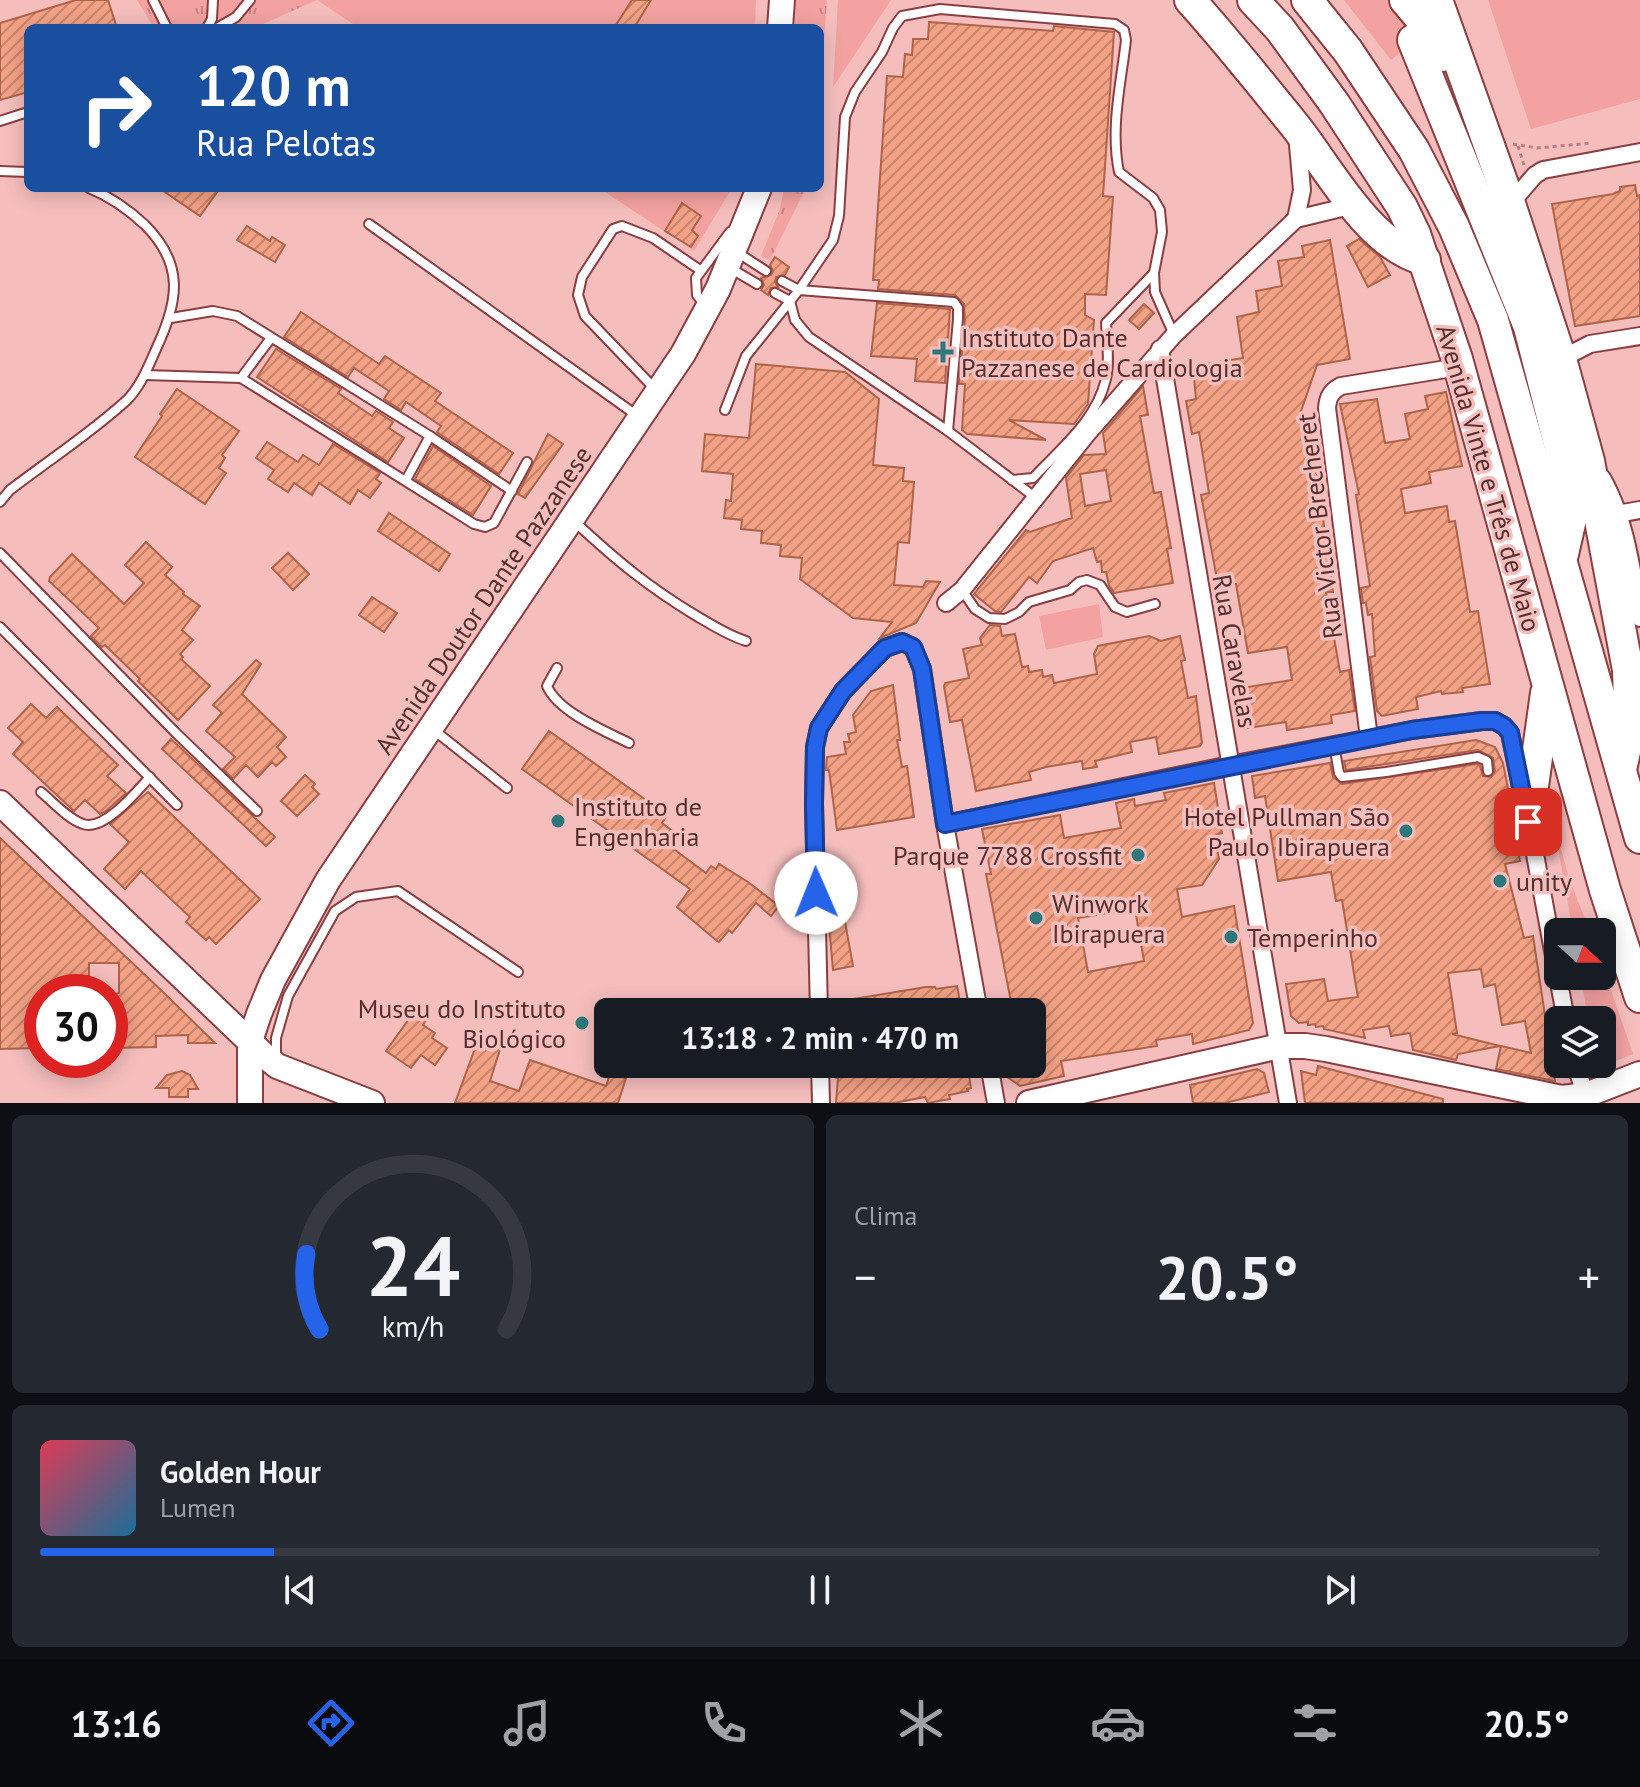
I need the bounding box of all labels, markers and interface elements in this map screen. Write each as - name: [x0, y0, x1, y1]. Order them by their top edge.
- text: 120 m: [196, 49, 351, 121]
- icon: right: [64, 56, 168, 160]
- text: Rua Pelotas: [196, 119, 376, 166]
- place label: Instituto Dante Pazzanese de Cardiologia: [961, 321, 1243, 384]
- street label: Avenida Vinte e Três de Maio: [1429, 321, 1549, 635]
- marker: Instituto Dante Pazzanese de Cardiologia: [932, 341, 954, 363]
- street label: Rua Victor Brecheret: [1289, 411, 1349, 641]
- street label: Avenida Doutor Dante Pazzanese: [367, 439, 599, 761]
- street label: Rua Caravelas: [1205, 572, 1265, 730]
- pin: [1494, 788, 1562, 856]
- place label: Instituto de Engenharia: [574, 790, 702, 853]
- place label: Hotel Pullman São Paulo Ibirapuera: [1184, 800, 1390, 863]
- icon: arrive: [1506, 800, 1550, 844]
- marker: Instituto de Engenharia: [549, 812, 567, 830]
- marker: Hotel Pullman São Paulo Ibirapuera: [1397, 822, 1415, 840]
- place label: Parque 7788 Crossfit: [893, 839, 1122, 872]
- marker: Parque 7788 Crossfit: [1129, 846, 1147, 864]
- position arrow: [774, 851, 858, 935]
- place label: unity: [1516, 865, 1572, 898]
- marker: unity: [1491, 872, 1509, 890]
- place label: Winwork Ibirapuera: [1052, 887, 1165, 950]
- marker: Winwork Ibirapuera: [1027, 909, 1045, 927]
- north arrow: [1544, 918, 1616, 990]
- map controls: [1544, 918, 1616, 1078]
- place label: Temperinho: [1247, 921, 1378, 954]
- marker: Temperinho: [1222, 928, 1240, 946]
- speed limit sign: 30: [24, 974, 128, 1078]
- place label: Museu do Instituto Biológico: [358, 992, 566, 1055]
- button: layers: [1544, 1006, 1616, 1078]
- marker: Museu do Instituto Biológico: [573, 1014, 591, 1032]
- text: 13:18 · 2 min · 470 m: [681, 1018, 959, 1057]
- text: Clima: [854, 1199, 917, 1232]
- text: 24: [366, 1211, 460, 1319]
- text: 20.5°: [1155, 1238, 1299, 1316]
- text: −: [854, 1248, 876, 1305]
- text: +: [1578, 1248, 1600, 1305]
- text: km/h: [382, 1308, 444, 1345]
- text: Golden Hour: [160, 1452, 321, 1491]
- text: Lumen: [160, 1491, 235, 1524]
- icon: previous: [278, 1568, 322, 1612]
- icon: pause: [798, 1568, 842, 1612]
- icon: next: [1318, 1568, 1362, 1612]
- icon: directions: [303, 1695, 359, 1751]
- icon: music: [499, 1695, 555, 1751]
- icon: phone: [696, 1695, 752, 1751]
- icon: climate: [893, 1695, 949, 1751]
- icon: car: [1090, 1695, 1146, 1751]
- icon: filters: [1287, 1695, 1343, 1751]
- text: 13:16: [70, 1700, 162, 1747]
- text: 20.5°: [1484, 1700, 1570, 1747]

